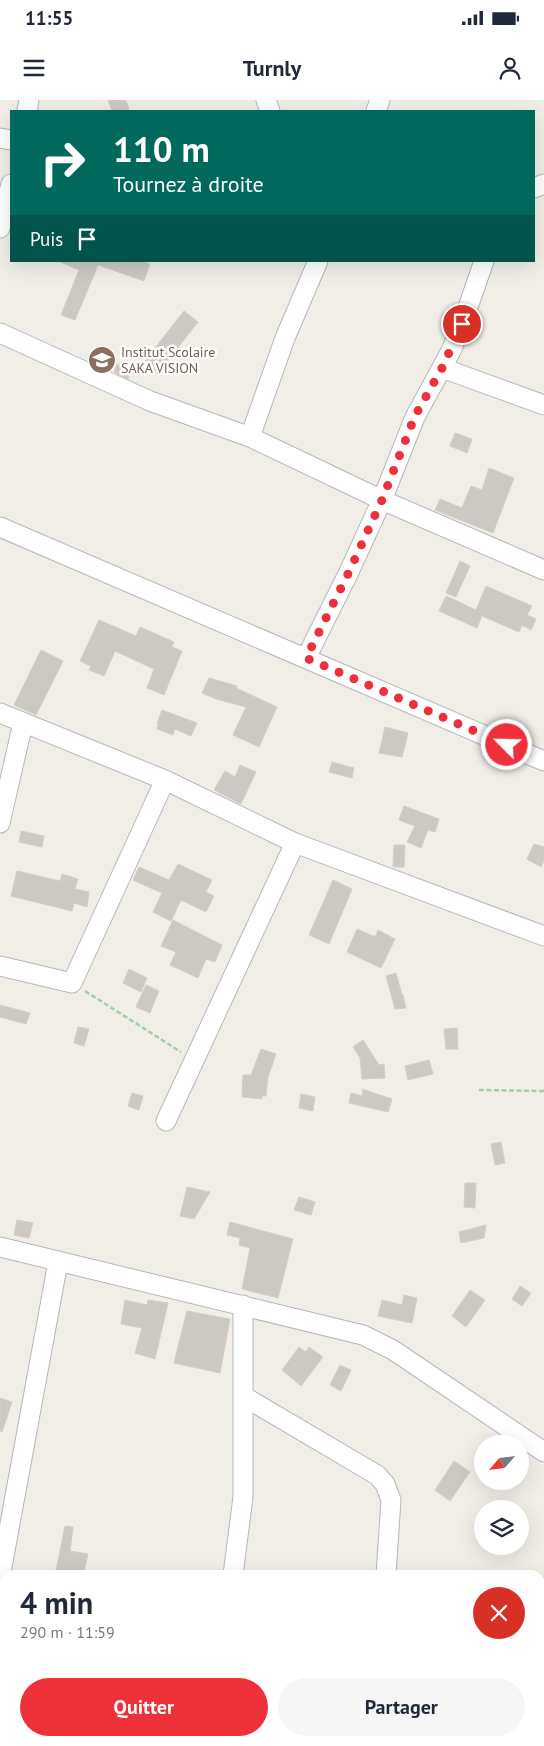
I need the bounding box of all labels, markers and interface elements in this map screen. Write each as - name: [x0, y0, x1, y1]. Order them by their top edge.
- text: 11:55: [25, 6, 73, 30]
- icon: menu: [20, 54, 48, 82]
- text: Turnly: [243, 54, 301, 82]
- icon: person: [496, 54, 524, 82]
- text: 110 m: [113, 126, 210, 172]
- icon: right: [30, 130, 95, 195]
- text: Tournez à droite: [113, 170, 264, 198]
- icon: arrive: [73, 225, 101, 253]
- text: Puis: [30, 227, 63, 251]
- pin: [441, 303, 483, 345]
- icon: arrive: [448, 310, 476, 338]
- place label: Institut Scolaire SAKA VISION: [121, 343, 216, 377]
- school or university icon: Institut Scolaire SAKA VISION: [87, 345, 117, 375]
- position arrow: [480, 718, 532, 770]
- north arrow: [474, 1435, 529, 1490]
- map controls: [474, 1435, 529, 1555]
- button: layers: [474, 1500, 529, 1555]
- text: 4 min: [20, 1583, 93, 1622]
- button: close: [473, 1587, 525, 1639]
- text: 290 m · 11:59: [20, 1622, 115, 1642]
- button: Quitter: [20, 1678, 268, 1736]
- button: Partager: [278, 1678, 525, 1736]

